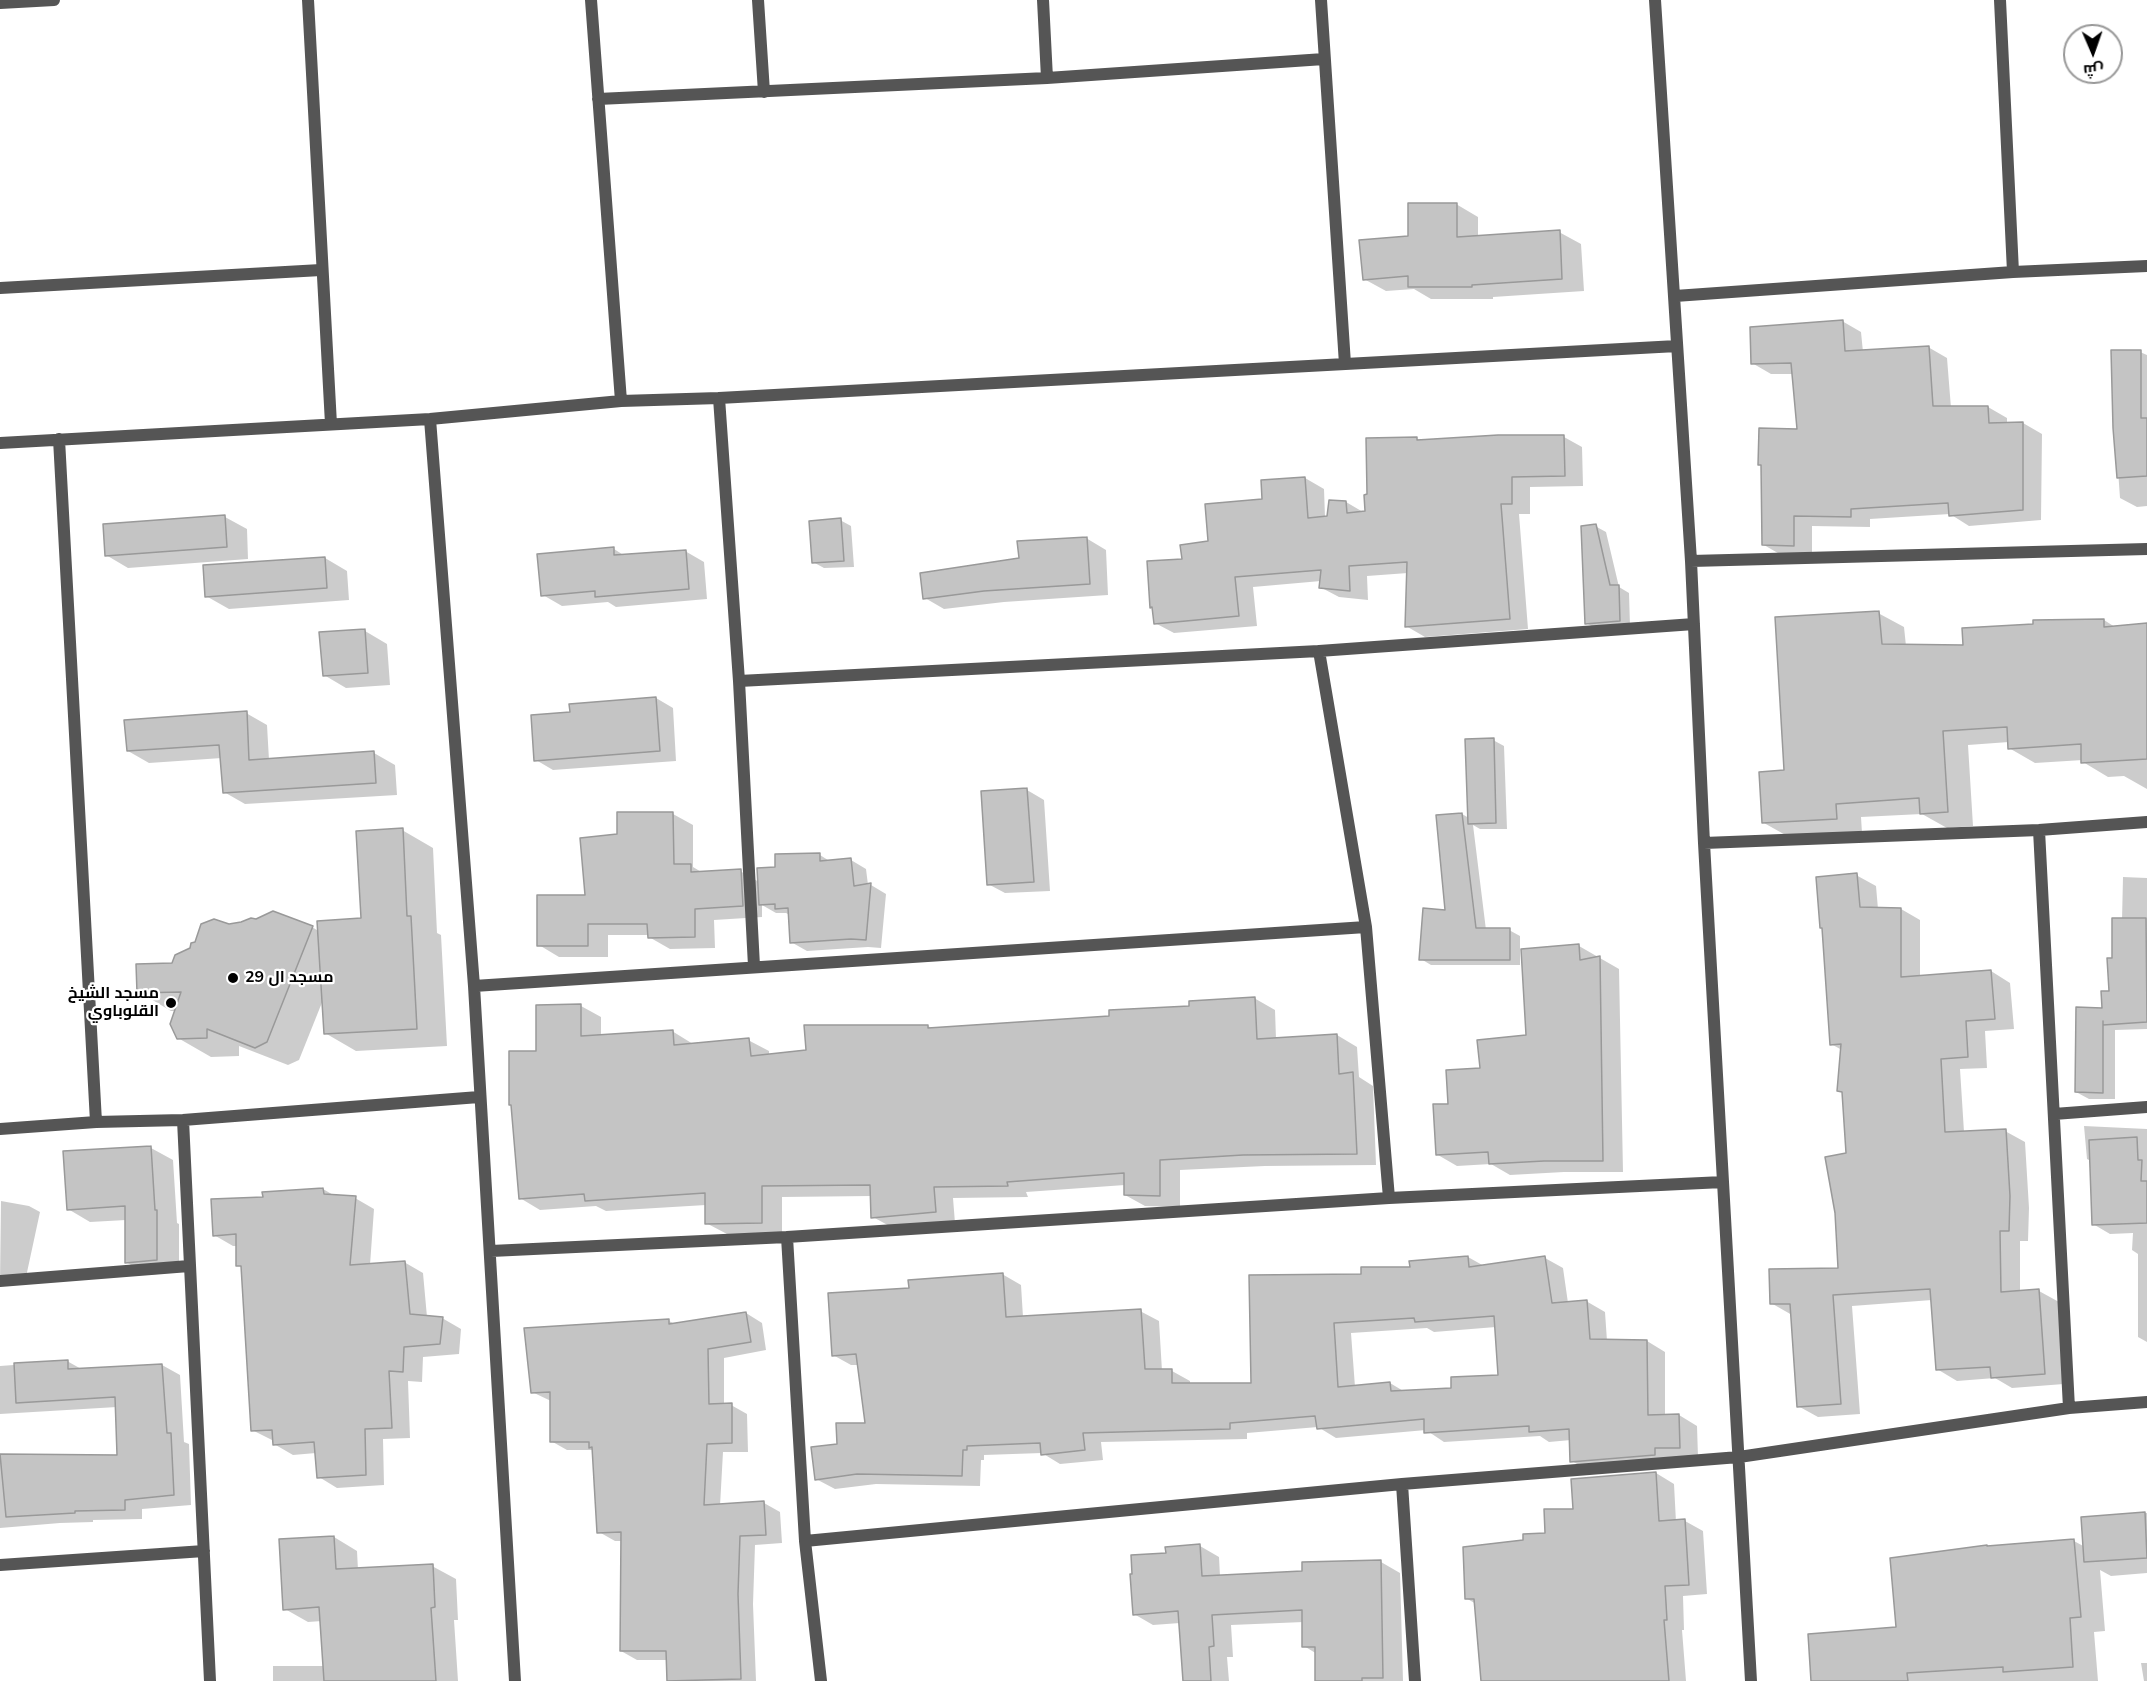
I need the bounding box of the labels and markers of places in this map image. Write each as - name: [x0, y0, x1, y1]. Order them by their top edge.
- place label: مسجد ال 29: [245, 968, 334, 988]
- marker: مسجد ال 29: [226, 971, 240, 985]
- place label: مسجد الشيخ القلوباوي: [68, 984, 159, 1022]
- marker: مسجد الشيخ القلوباوي: [164, 996, 178, 1010]

